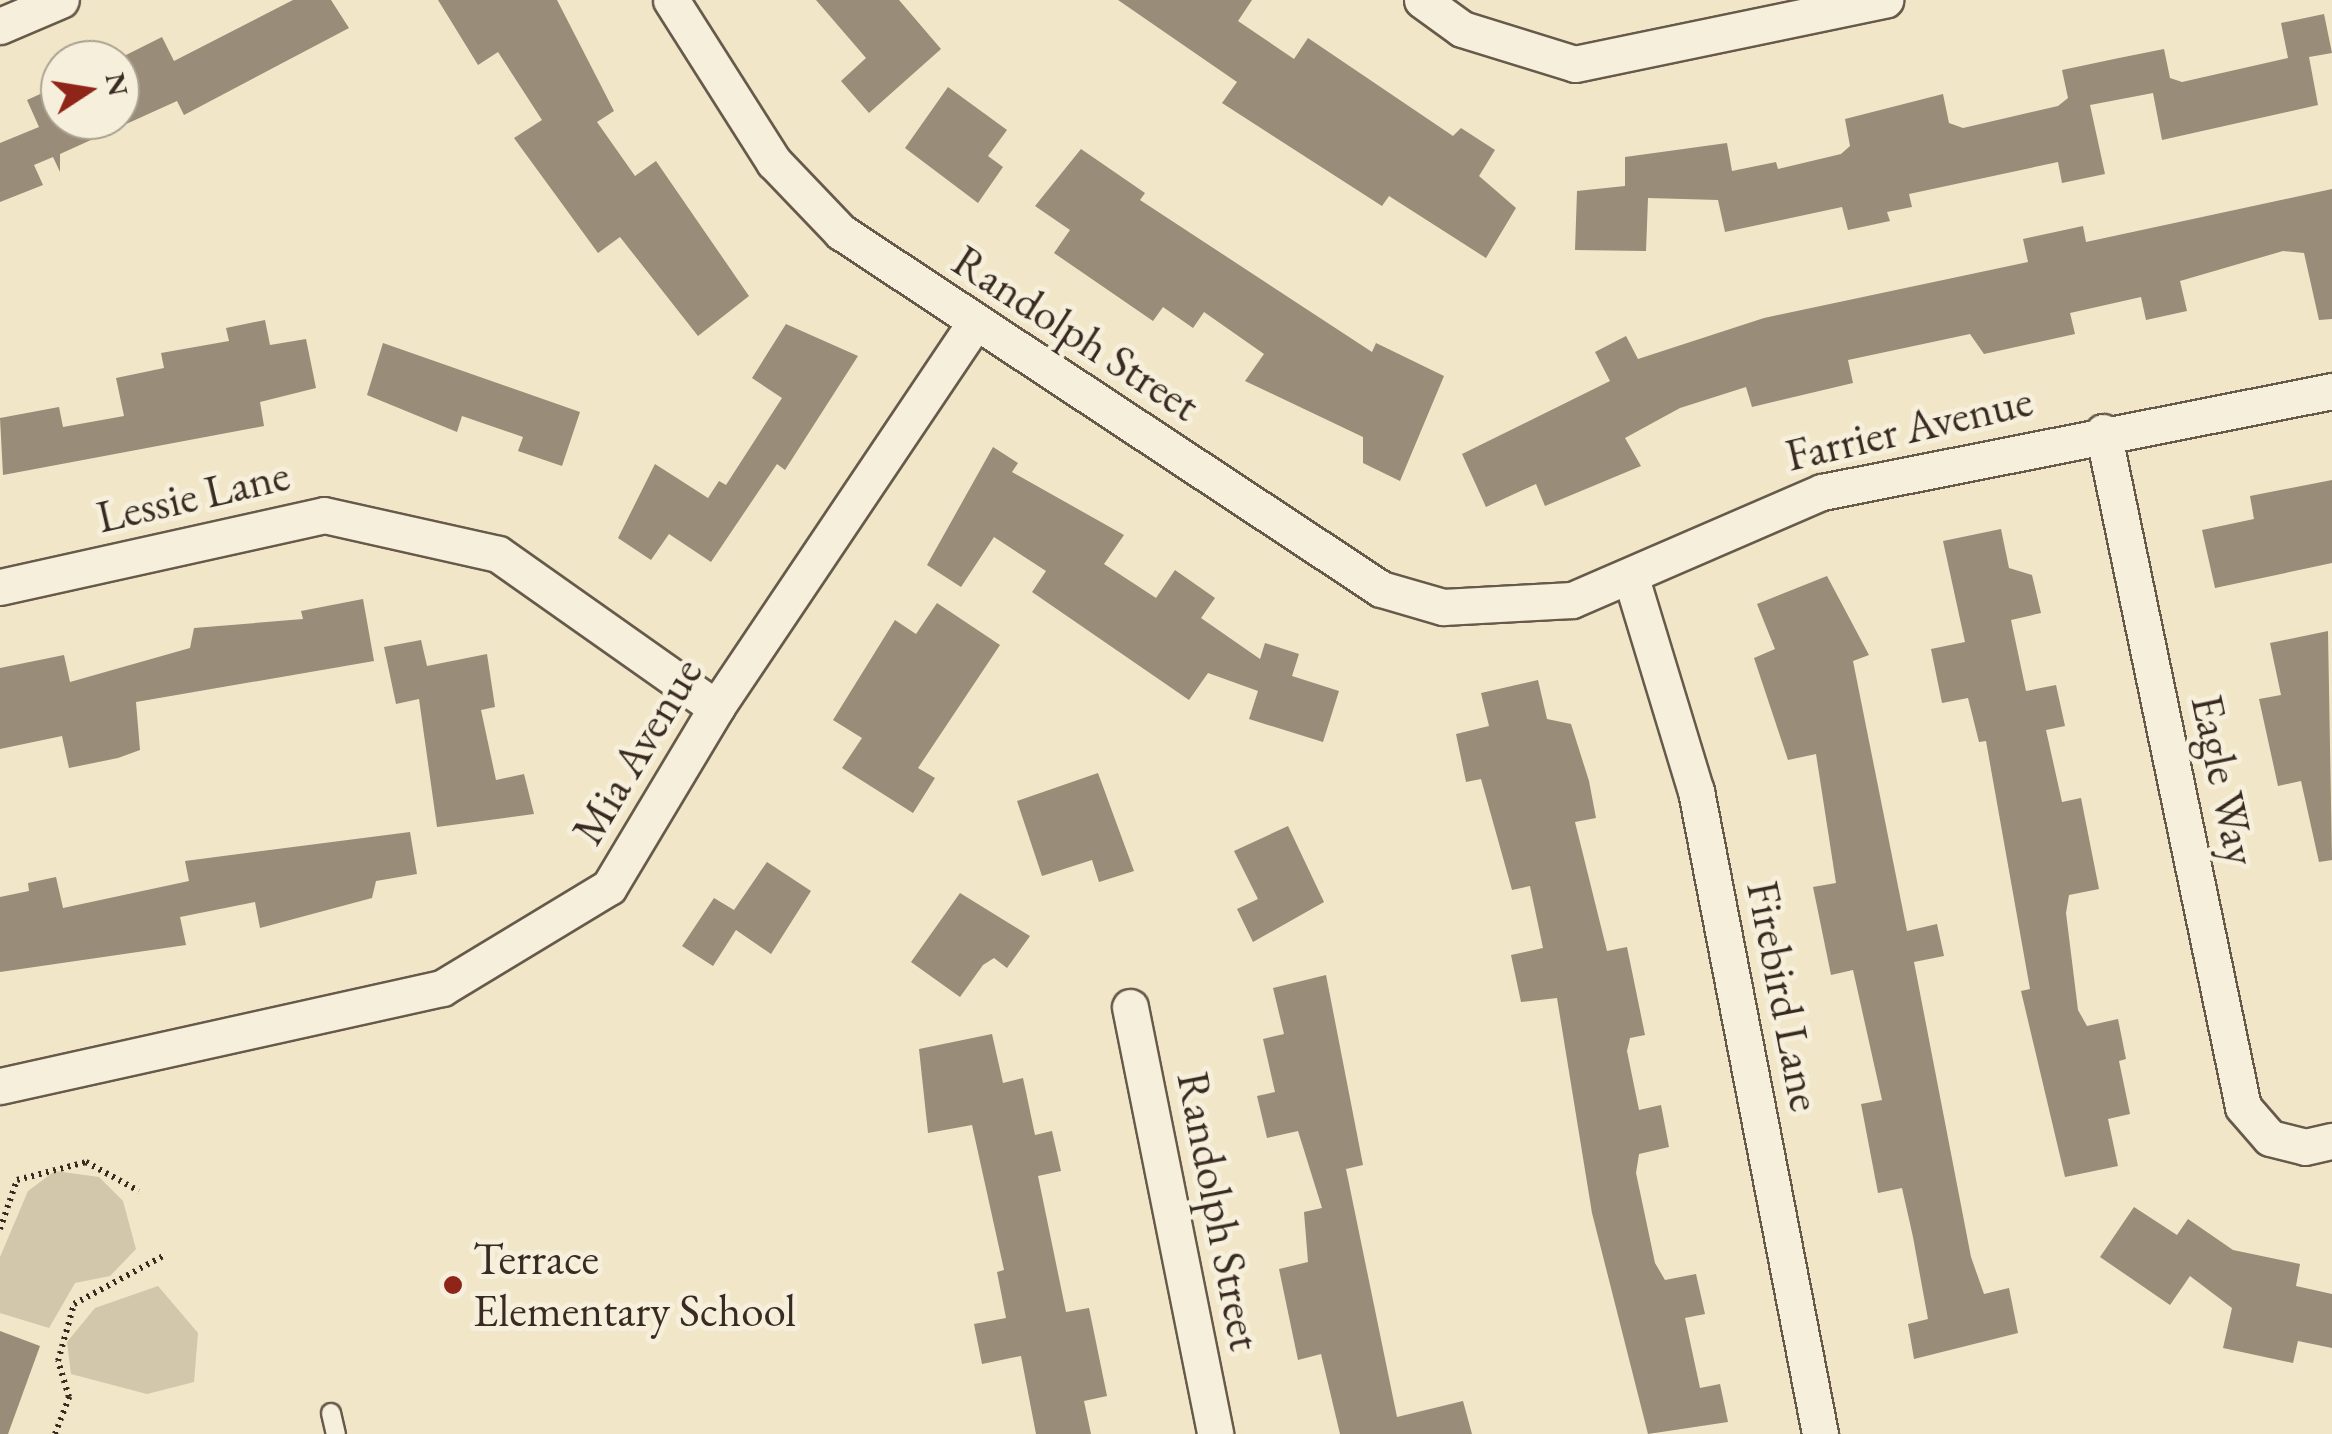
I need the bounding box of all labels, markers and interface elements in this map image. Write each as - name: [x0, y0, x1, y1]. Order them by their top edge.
- north arrow: [40, 40, 140, 140]
- text: N: [97, 69, 137, 99]
- street label: Randolph Street: [943, 233, 1209, 433]
- street label: Farrier Avenue: [1780, 373, 2038, 483]
- street label: Lessie Lane: [91, 448, 295, 544]
- street label: Mia Avenue: [560, 648, 714, 854]
- street label: Eagle Way: [2180, 690, 2268, 870]
- street label: Firebird Lane: [1735, 876, 1833, 1116]
- street label: Randolph Street: [1166, 1067, 1272, 1355]
- place label: Terrace Elementary School: [473, 1232, 796, 1338]
- marker: Terrace Elementary School: [442, 1274, 464, 1296]

